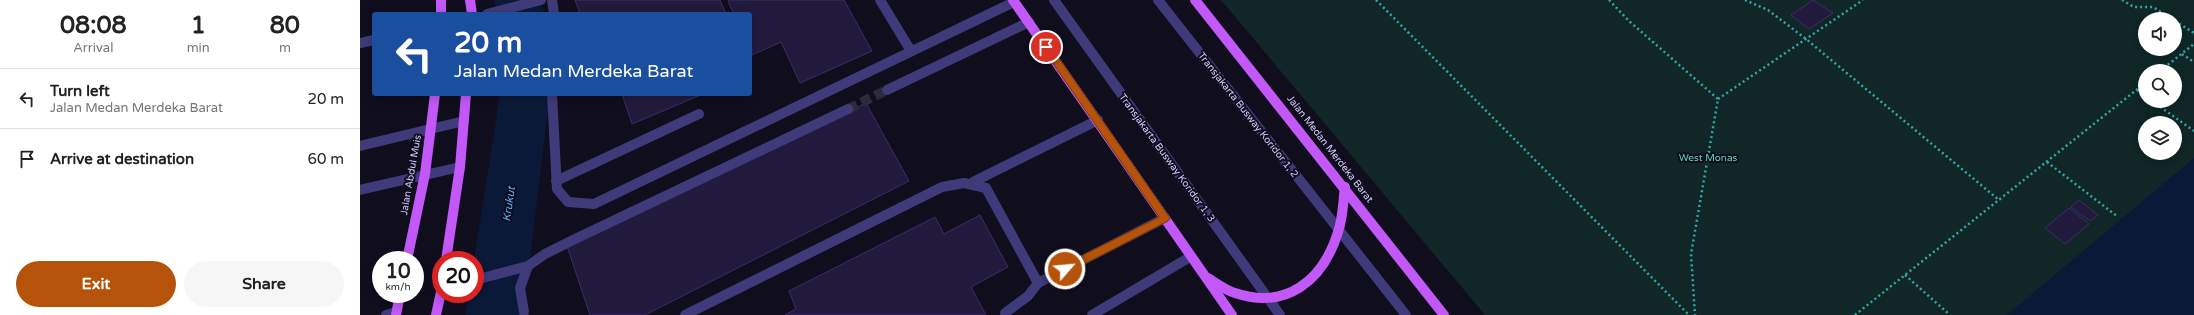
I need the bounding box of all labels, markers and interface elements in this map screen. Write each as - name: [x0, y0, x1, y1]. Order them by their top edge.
- text: 08:08: [60, 11, 127, 40]
- text: 1: [191, 11, 206, 40]
- text: 80: [270, 11, 300, 40]
- map controls: [2138, 12, 2182, 160]
- button: sound: [2138, 12, 2182, 56]
- text: 20 m: [454, 26, 522, 60]
- icon: left: [388, 28, 440, 80]
- pin: [1029, 30, 1063, 64]
- icon: arrive: [1035, 36, 1057, 58]
- text: Arrival: [73, 40, 113, 56]
- text: min: [187, 40, 210, 56]
- text: m: [279, 40, 291, 56]
- street label: Transjakarta Busway Koridor 1, 2: [1195, 50, 1301, 180]
- text: Jalan Medan Merdeka Barat: [454, 60, 693, 82]
- button: search: [2138, 64, 2182, 108]
- text: Turn left: [50, 82, 110, 100]
- icon: left: [16, 88, 38, 110]
- text: 20 m: [307, 90, 344, 108]
- street label: Transjakarta Busway Koridor 1, 3: [1116, 92, 1218, 224]
- street label: Jalan Medan Merdeka Barat: [1284, 93, 1376, 205]
- text: Jalan Medan Merdeka Barat: [50, 100, 223, 116]
- button: layers: [2138, 116, 2182, 160]
- street label: Jalan Abdul Muis: [398, 134, 424, 216]
- icon: arrive: [16, 148, 38, 170]
- text: Arrive at destination: [50, 150, 194, 168]
- text: 60 m: [307, 150, 344, 168]
- park label: West Monas: [1679, 152, 1737, 164]
- water label: Krukut: [500, 184, 518, 222]
- position arrow: [1044, 248, 1086, 290]
- speed limit sign: 20: [432, 251, 484, 303]
- text: 10: [385, 260, 411, 284]
- button: Exit: [16, 261, 176, 307]
- button: Share: [184, 261, 344, 307]
- text: km/h: [385, 281, 411, 293]

